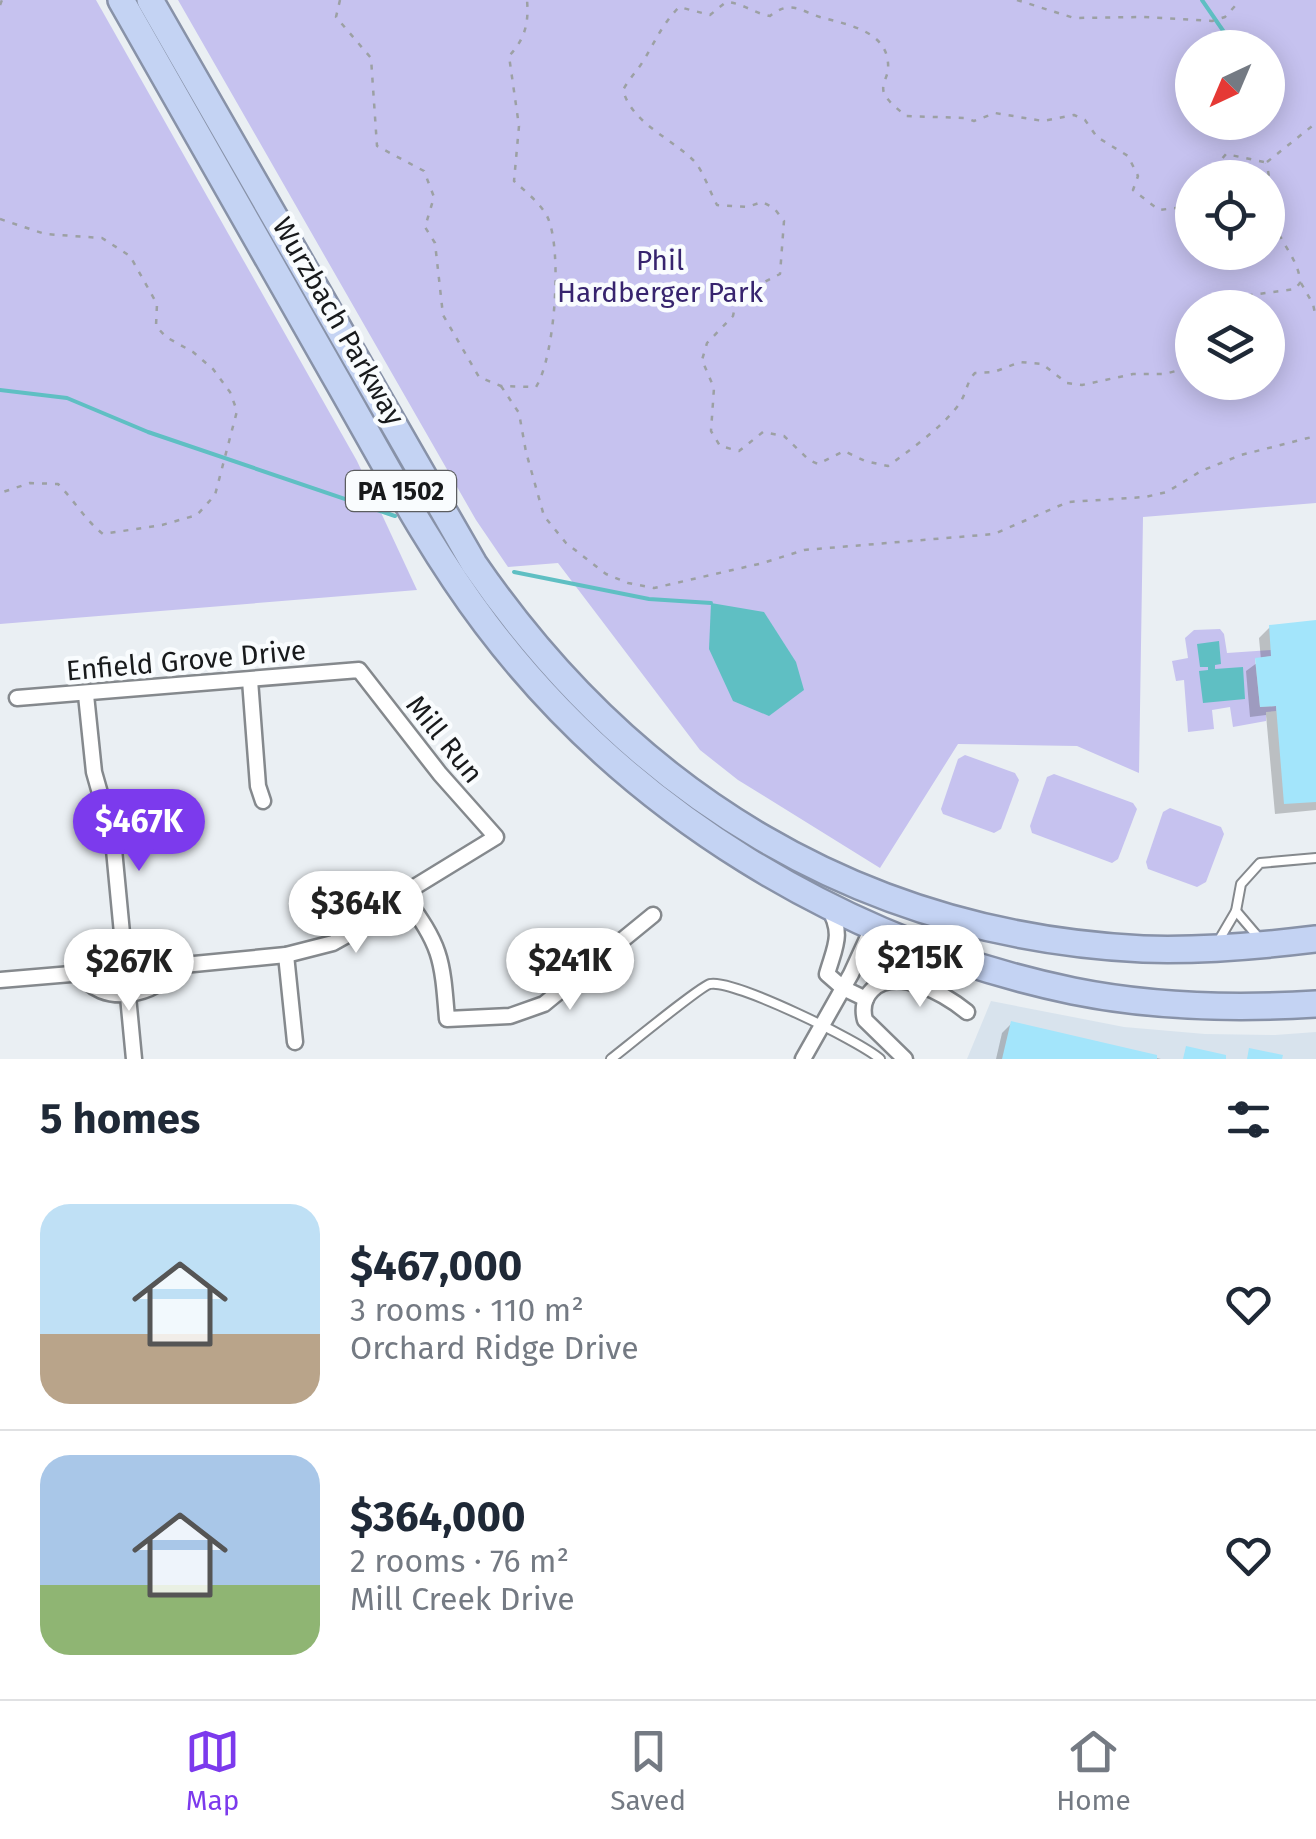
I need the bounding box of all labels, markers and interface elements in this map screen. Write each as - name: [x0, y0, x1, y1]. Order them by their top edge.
- north arrow: [1175, 30, 1285, 140]
- map controls: [1175, 30, 1285, 400]
- button: locate: [1175, 160, 1285, 270]
- street label: Wurzbach Parkway: [266, 212, 412, 431]
- park label: Phil Hardberger Park: [557, 244, 764, 309]
- button: layers: [1175, 290, 1285, 400]
- road number: PA 1502: [346, 471, 456, 511]
- street label: Enfield Grove Drive: [65, 634, 307, 687]
- street label: Mill Run: [399, 689, 490, 790]
- pin: $467K: [69, 789, 209, 874]
- text: $467K: [95, 802, 183, 840]
- pin: $364K: [286, 871, 426, 956]
- text: $364K: [311, 884, 401, 922]
- pin: $215K: [850, 925, 990, 1010]
- pin: $241K: [500, 928, 640, 1013]
- pin: $267K: [59, 929, 199, 1014]
- text: $215K: [877, 938, 963, 976]
- text: $241K: [528, 941, 612, 979]
- text: $267K: [86, 942, 172, 980]
- icon: filters: [1221, 1092, 1276, 1147]
- text: 5 homes: [40, 1094, 200, 1144]
- text: $467,000: [350, 1241, 522, 1291]
- icon: home: [120, 1244, 240, 1364]
- icon: heart: [1221, 1277, 1276, 1332]
- text: 3 rooms · 110 m²: [350, 1291, 584, 1329]
- text: Orchard Ridge Drive: [350, 1329, 639, 1367]
- text: $364,000: [350, 1492, 526, 1542]
- icon: home: [120, 1495, 240, 1615]
- icon: heart: [1221, 1528, 1276, 1583]
- text: 2 rooms · 76 m²: [350, 1542, 569, 1580]
- text: Mill Creek Drive: [350, 1580, 575, 1618]
- tab: Map: [185, 1724, 240, 1817]
- tab: Saved: [610, 1724, 686, 1817]
- tab: Home: [1056, 1724, 1131, 1817]

